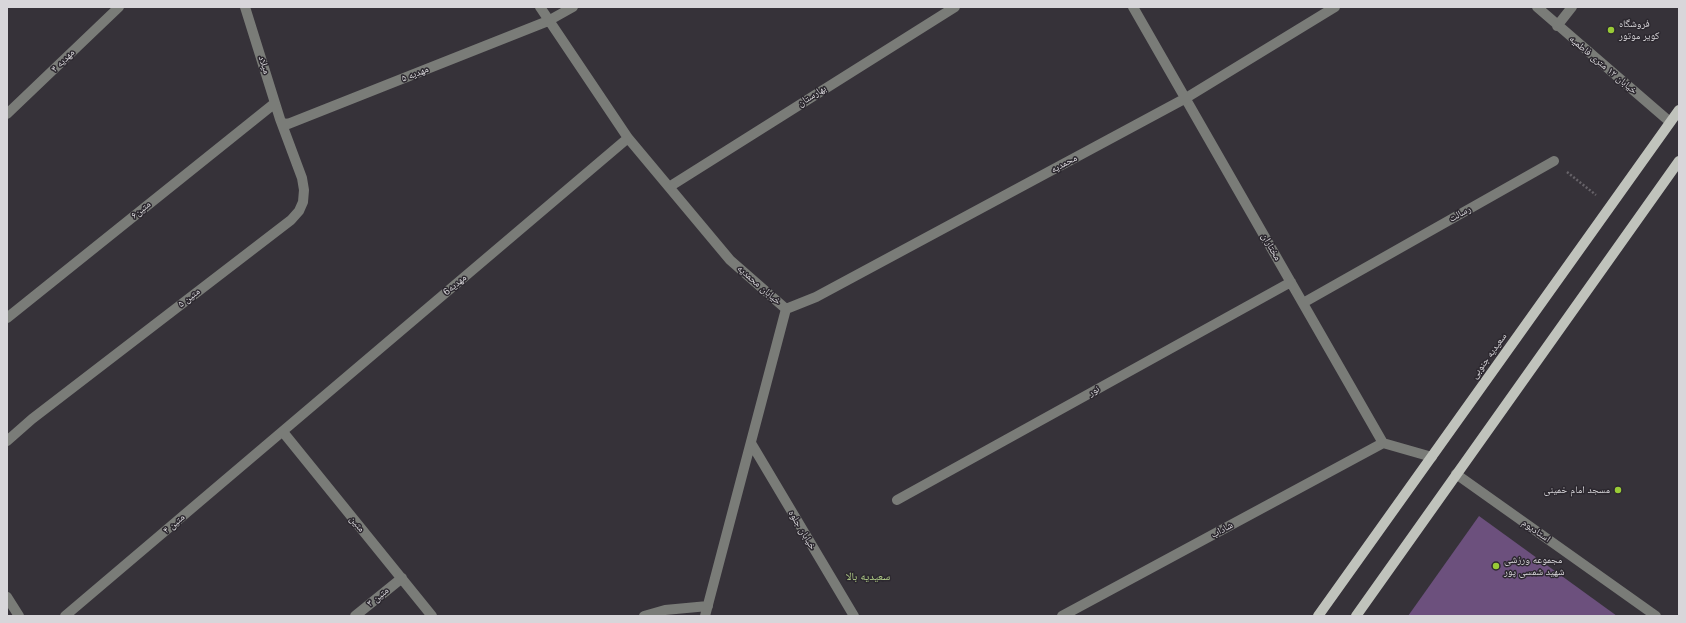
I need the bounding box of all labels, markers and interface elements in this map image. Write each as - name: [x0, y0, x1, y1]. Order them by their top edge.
- place label: فروشگاه کویر موتور: [1619, 18, 1659, 42]
- marker: فروشگاه کویر موتور: [1606, 25, 1616, 35]
- street label: خیابان ۱۲ متری فاطمیه: [1567, 33, 1639, 97]
- street label: مهدیه ۴: [49, 47, 77, 75]
- street label: میلاد: [255, 54, 273, 76]
- street label: مهدیه ۵: [400, 63, 430, 85]
- street label: بهارستان: [795, 83, 829, 109]
- street label: محمدیه: [1049, 152, 1079, 176]
- street label: متین۶: [129, 198, 153, 222]
- street label: رسالت: [1447, 203, 1473, 225]
- street label: مختاران: [1258, 231, 1284, 263]
- street label: خیابان محمدیه: [735, 263, 783, 307]
- street label: مهدیه6: [441, 272, 469, 298]
- street label: متین ۵: [176, 286, 202, 310]
- street label: سعیدیه جنوبی: [1468, 331, 1510, 381]
- street label: نور: [1086, 383, 1102, 399]
- place label: مسجد امام خمینی: [1544, 484, 1610, 496]
- marker: مسجد امام خمینی: [1613, 485, 1623, 495]
- street label: خیابان جلوه: [786, 508, 818, 552]
- street label: متین ۴: [161, 511, 187, 537]
- street label: متین: [347, 513, 367, 535]
- street label: استادیوم: [1519, 517, 1553, 545]
- street label: شاداب: [1209, 519, 1235, 541]
- place label: مجموعه ورزشی شهید شمسی پور: [1504, 554, 1564, 578]
- marker: مجموعه ورزشی شهید شمسی پور: [1491, 561, 1501, 571]
- district label: سعيدیه بالا: [846, 570, 890, 584]
- street label: متین ۳: [365, 585, 391, 609]

